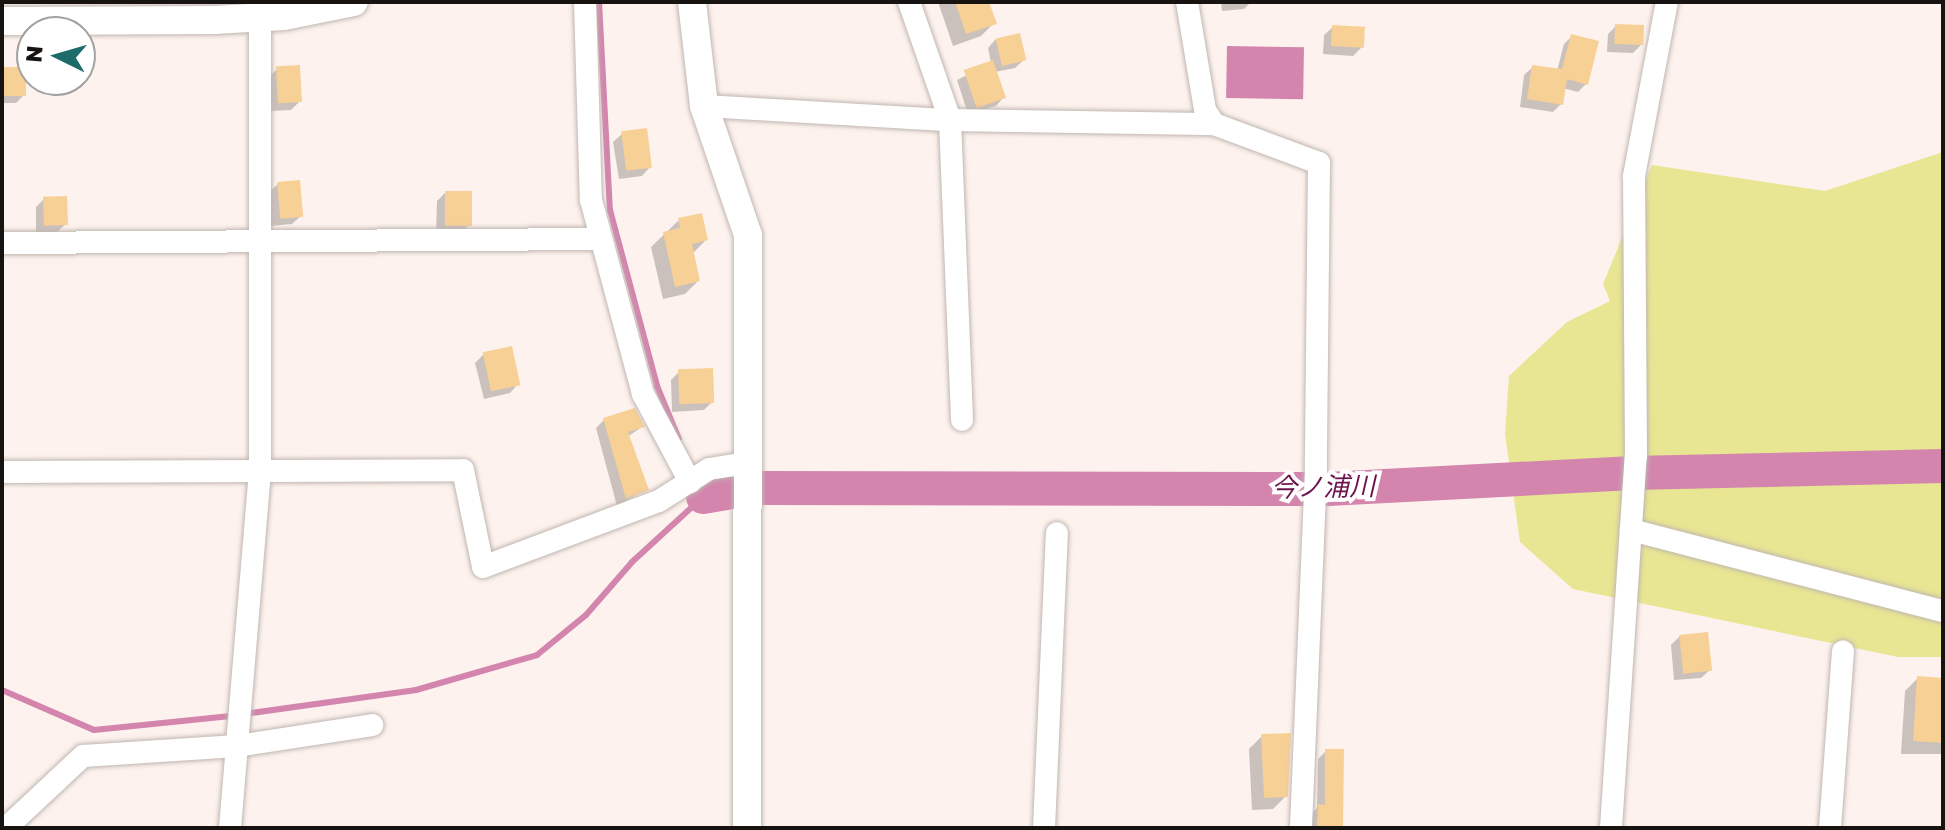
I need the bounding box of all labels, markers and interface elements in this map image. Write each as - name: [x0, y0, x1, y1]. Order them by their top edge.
- north arrow: [16, 16, 96, 96]
- text: N: [19, 45, 48, 64]
- water label: 今ノ浦川: [1271, 470, 1375, 504]

